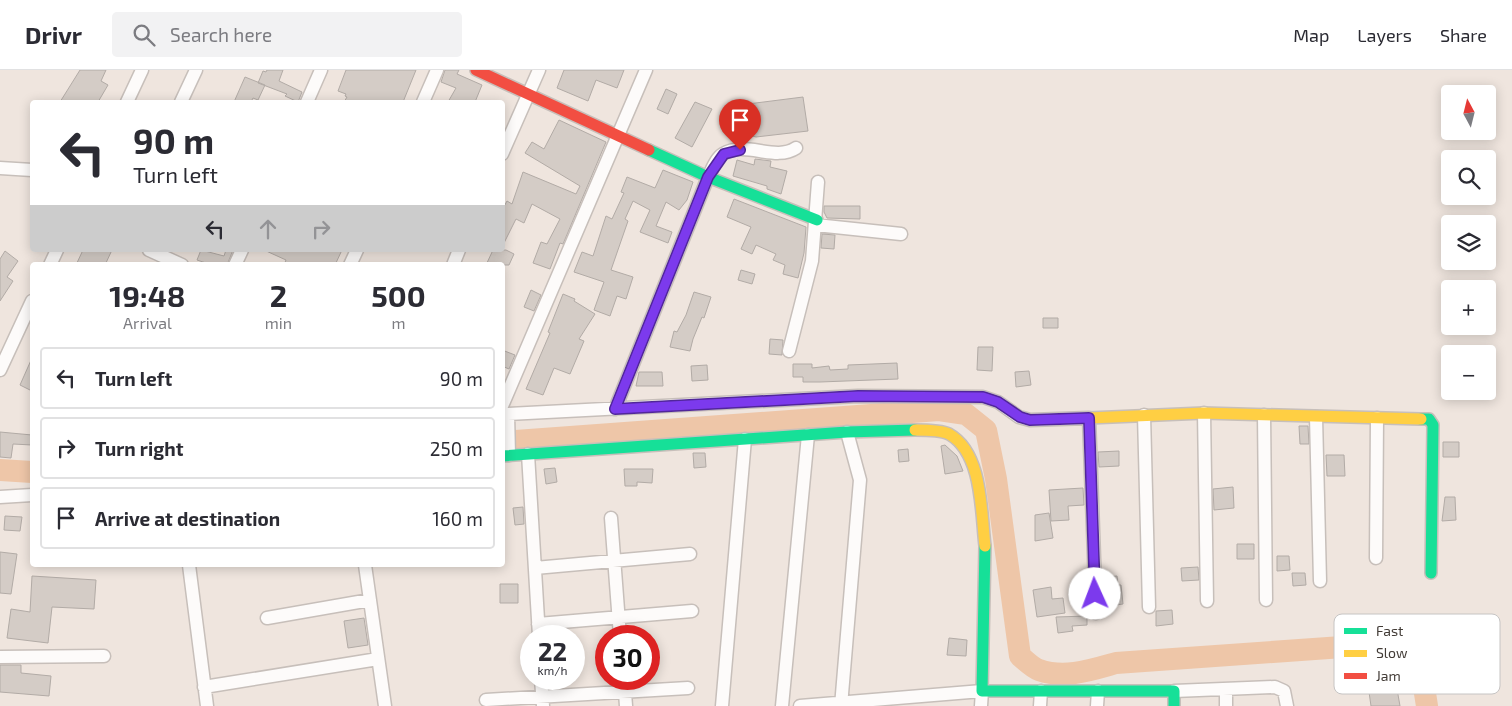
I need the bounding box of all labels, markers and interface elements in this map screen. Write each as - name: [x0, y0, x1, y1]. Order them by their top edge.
- search box: [112, 12, 462, 57]
- text: Drivr: [25, 20, 82, 49]
- icon: search: [130, 21, 158, 49]
- text: Search here: [170, 23, 272, 46]
- text: Map: [1293, 24, 1329, 46]
- text: Layers: [1357, 24, 1412, 46]
- text: Share: [1440, 24, 1487, 46]
- north arrow: [1441, 85, 1496, 140]
- map controls: [1441, 85, 1496, 400]
- pin: [719, 99, 761, 150]
- icon: arrive: [726, 106, 754, 134]
- text: 90 m: [133, 119, 214, 161]
- icon: left: [50, 120, 115, 185]
- button: search: [1441, 150, 1496, 205]
- text: Turn left: [133, 161, 218, 187]
- icon: left: [201, 215, 229, 243]
- icon: ahead: [254, 215, 282, 243]
- icon: right: [307, 215, 335, 243]
- button: layers: [1441, 215, 1496, 270]
- text: 19:48: [109, 277, 185, 313]
- text: 2: [270, 277, 287, 313]
- text: 500: [371, 277, 426, 313]
- button: +: [1441, 280, 1496, 335]
- text: Arrival: [123, 313, 172, 332]
- text: min: [265, 313, 292, 332]
- text: m: [391, 313, 406, 332]
- button: −: [1441, 345, 1496, 400]
- icon: left: [52, 364, 80, 392]
- text: Turn left: [95, 367, 172, 390]
- text: 90 m: [440, 367, 483, 390]
- icon: right: [52, 434, 80, 462]
- text: Turn right: [95, 437, 183, 460]
- text: 250 m: [430, 437, 483, 460]
- icon: arrive: [52, 504, 80, 532]
- text: Arrive at destination: [95, 507, 280, 530]
- text: 160 m: [432, 507, 483, 530]
- position arrow: [1068, 567, 1120, 619]
- legend: [1334, 614, 1500, 694]
- text: Fast: [1376, 622, 1403, 639]
- speed limit sign: 30: [595, 625, 660, 690]
- text: 22: [538, 636, 567, 666]
- text: Slow: [1376, 644, 1408, 661]
- text: km/h: [538, 663, 567, 677]
- text: Jam: [1376, 667, 1401, 684]

